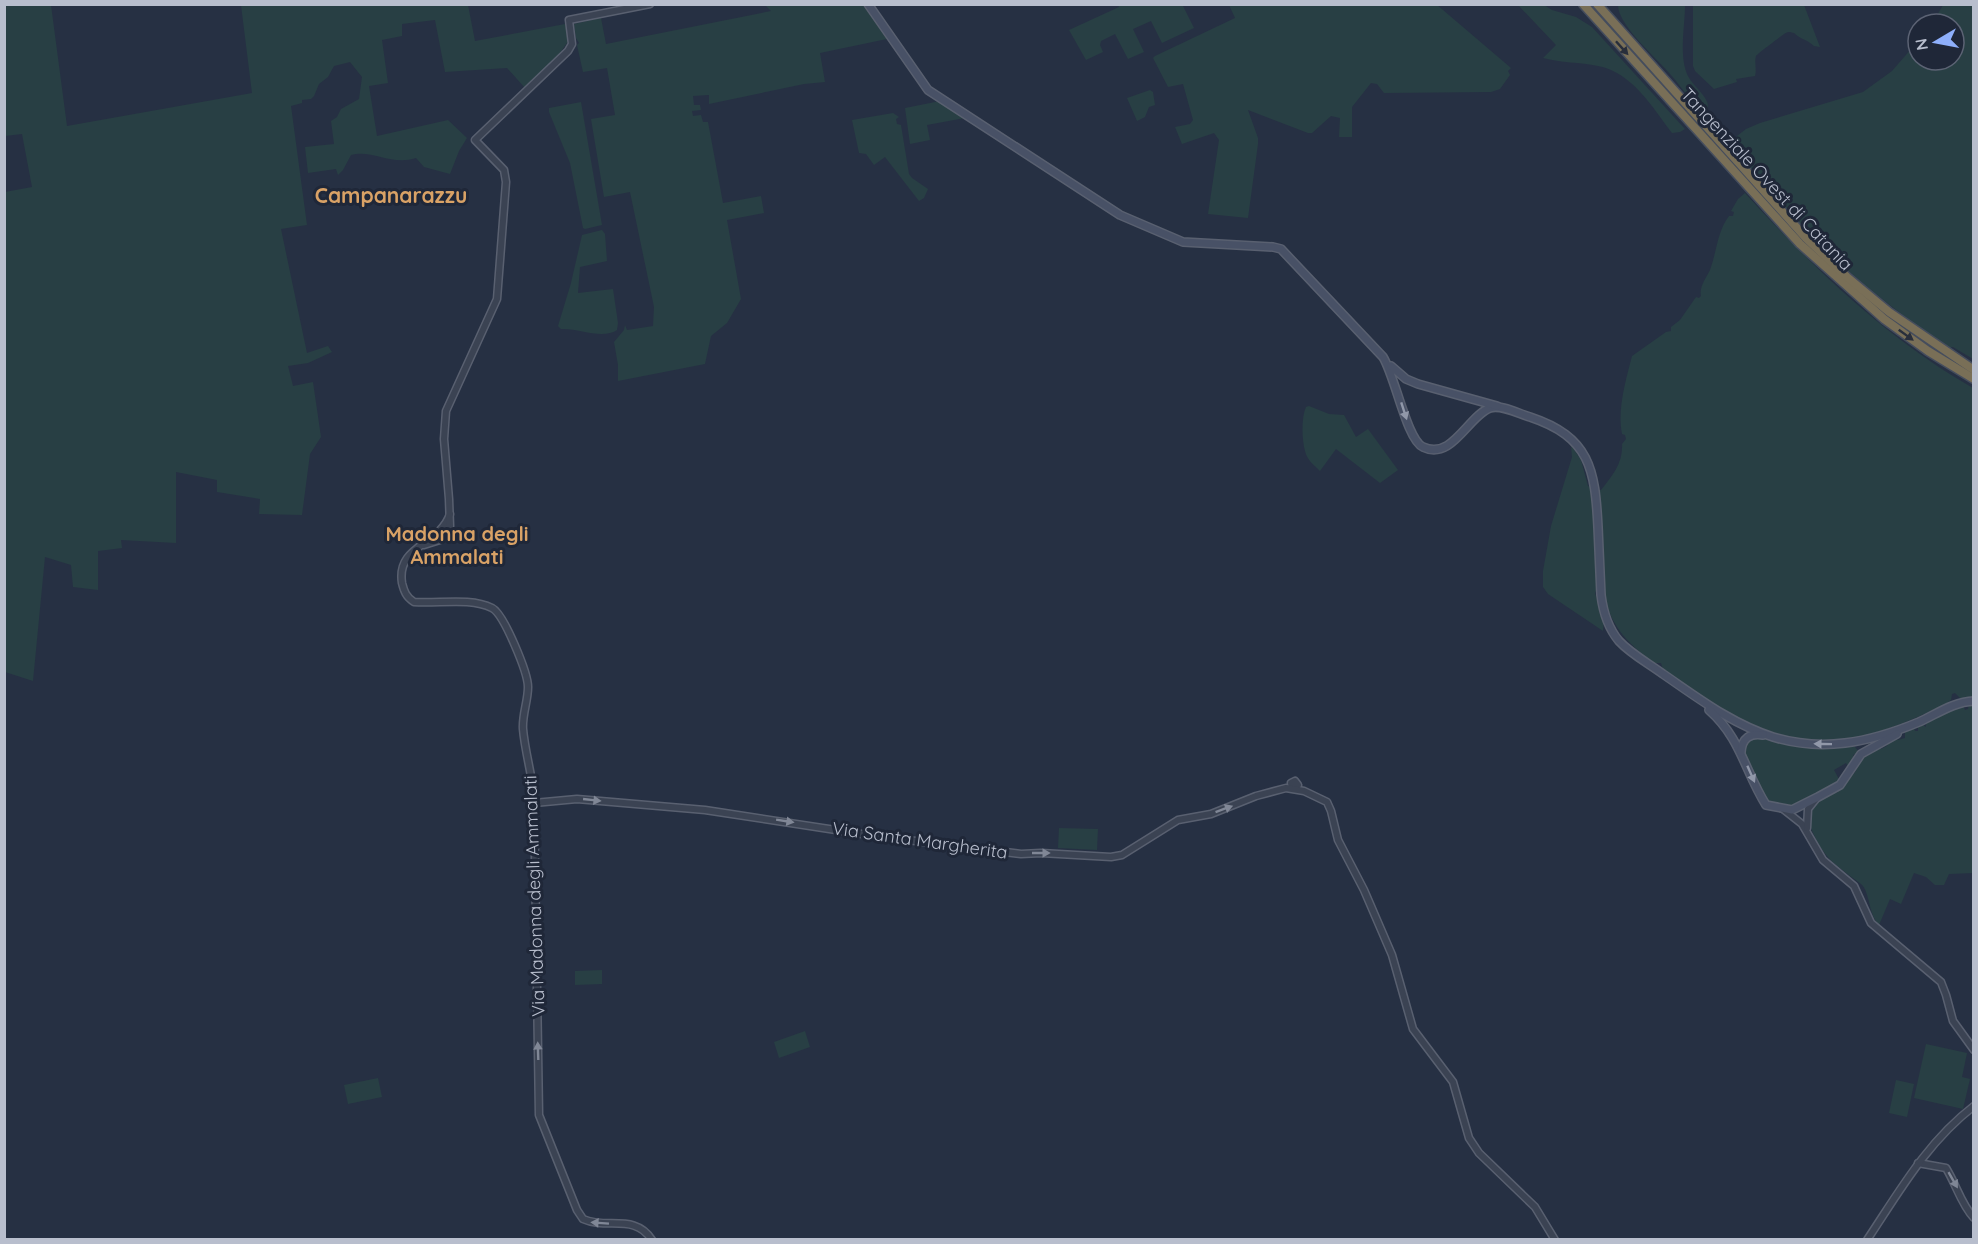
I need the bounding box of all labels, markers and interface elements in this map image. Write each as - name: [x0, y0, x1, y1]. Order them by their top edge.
- north arrow: [1906, 12, 1966, 72]
- text: N: [1910, 37, 1932, 52]
- one-way arrow: [1615, 40, 1629, 55]
- street label: Tangenziale Ovest di Catania: [1676, 83, 1858, 275]
- district label: Campanarazzu: [315, 182, 467, 208]
- one-way arrow: [1898, 329, 1914, 341]
- one-way arrow: [1400, 402, 1409, 420]
- district label: Madonna degli Ammalati: [385, 521, 529, 569]
- one-way arrow: [1814, 739, 1833, 749]
- one-way arrow: [1746, 765, 1756, 783]
- street label: Via Madonna degli Ammalati: [518, 775, 550, 1017]
- one-way arrow: [582, 796, 601, 805]
- one-way arrow: [1215, 804, 1233, 813]
- street label: Via Santa Margherita: [831, 816, 1009, 864]
- one-way arrow: [776, 817, 795, 826]
- one-way arrow: [1032, 848, 1051, 858]
- one-way arrow: [534, 1042, 543, 1061]
- one-way arrow: [1948, 1172, 1958, 1189]
- one-way arrow: [590, 1218, 609, 1227]

